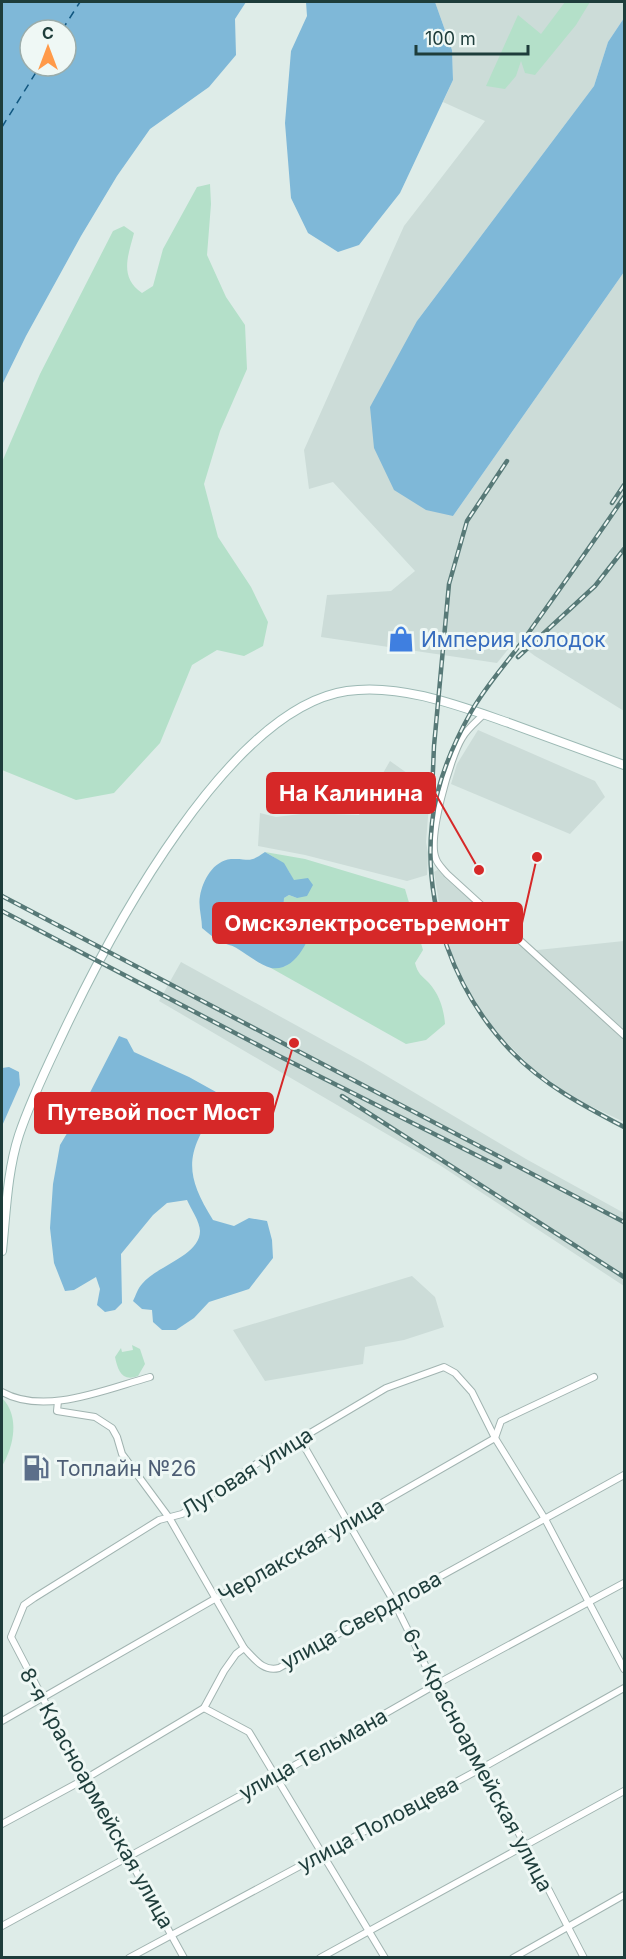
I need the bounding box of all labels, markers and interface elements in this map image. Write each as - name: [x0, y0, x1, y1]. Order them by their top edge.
- north arrow: [18, 18, 78, 78]
- scale bar: [416, 18, 528, 56]
- text: С: [42, 23, 54, 43]
- text: 100 m: [425, 28, 476, 49]
- shop icon: Империя колодок: [386, 624, 416, 654]
- place label: Империя колодок: [421, 627, 606, 652]
- callout: На Калинина: [267, 773, 435, 813]
- text: На Калинина: [279, 780, 423, 806]
- callout: Омскэлектросетьремонт: [213, 903, 522, 943]
- text: Омскэлектросетьремонт: [224, 910, 510, 936]
- callout: Путевой пост Мост: [35, 1093, 273, 1133]
- text: Путевой пост Мост: [47, 1099, 261, 1125]
- street label: Луговая улица: [177, 1422, 317, 1522]
- fuel station icon: Топлайн №26: [21, 1453, 51, 1483]
- place label: Топлайн №26: [56, 1456, 196, 1481]
- street label: Черлакская улица: [214, 1492, 388, 1608]
- street label: улица Свердлова: [276, 1566, 446, 1674]
- street label: 6-я Красноармейская улица: [398, 1624, 558, 1896]
- street label: 8-я Красноармейская улица: [15, 1663, 179, 1933]
- street label: улица Тельмана: [234, 1703, 392, 1805]
- street label: улица Половцева: [293, 1771, 463, 1877]

